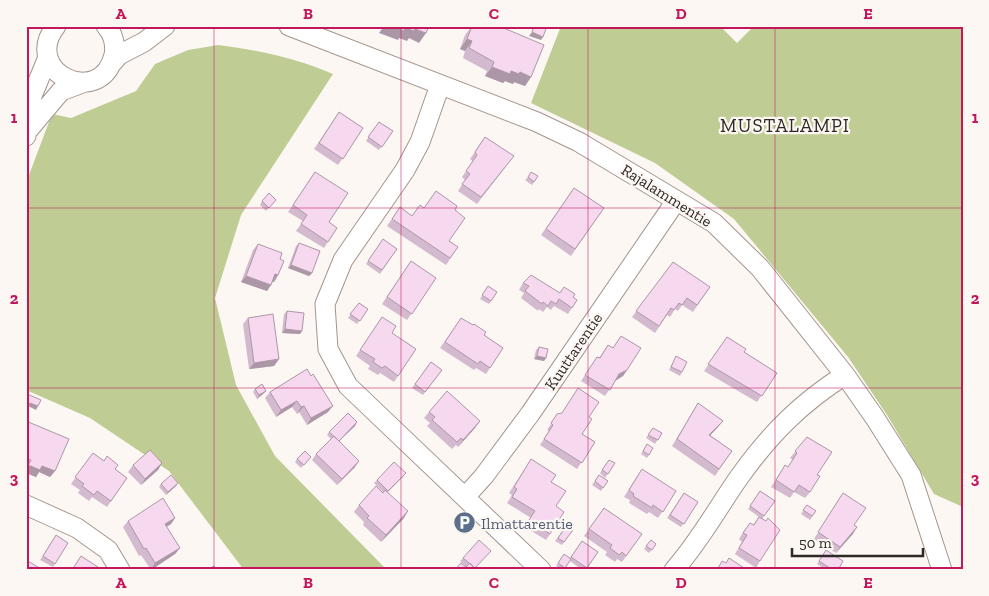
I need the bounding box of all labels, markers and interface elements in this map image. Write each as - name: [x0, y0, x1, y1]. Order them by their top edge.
- text: A: [116, 4, 127, 23]
- text: B: [303, 4, 313, 23]
- text: C: [489, 4, 499, 23]
- text: D: [675, 4, 687, 23]
- text: E: [863, 4, 873, 23]
- text: 1: [11, 108, 18, 127]
- text: 1: [972, 108, 979, 127]
- district label: MUSTALAMPI: [720, 114, 850, 137]
- street label: Rajalammentie: [618, 160, 716, 231]
- text: 2: [10, 289, 19, 308]
- text: 2: [971, 289, 980, 308]
- street label: Kuuttarentie: [541, 309, 606, 393]
- text: 3: [10, 469, 19, 488]
- text: 3: [971, 469, 980, 488]
- parking icon: Ilmattarentie: [453, 511, 477, 535]
- place label: Ilmattarentie: [481, 514, 573, 533]
- scale bar: [792, 526, 923, 558]
- text: 50 m: [799, 534, 832, 552]
- text: A: [116, 573, 127, 592]
- text: B: [303, 573, 313, 592]
- text: C: [489, 573, 499, 592]
- text: D: [675, 573, 687, 592]
- text: E: [863, 573, 873, 592]

